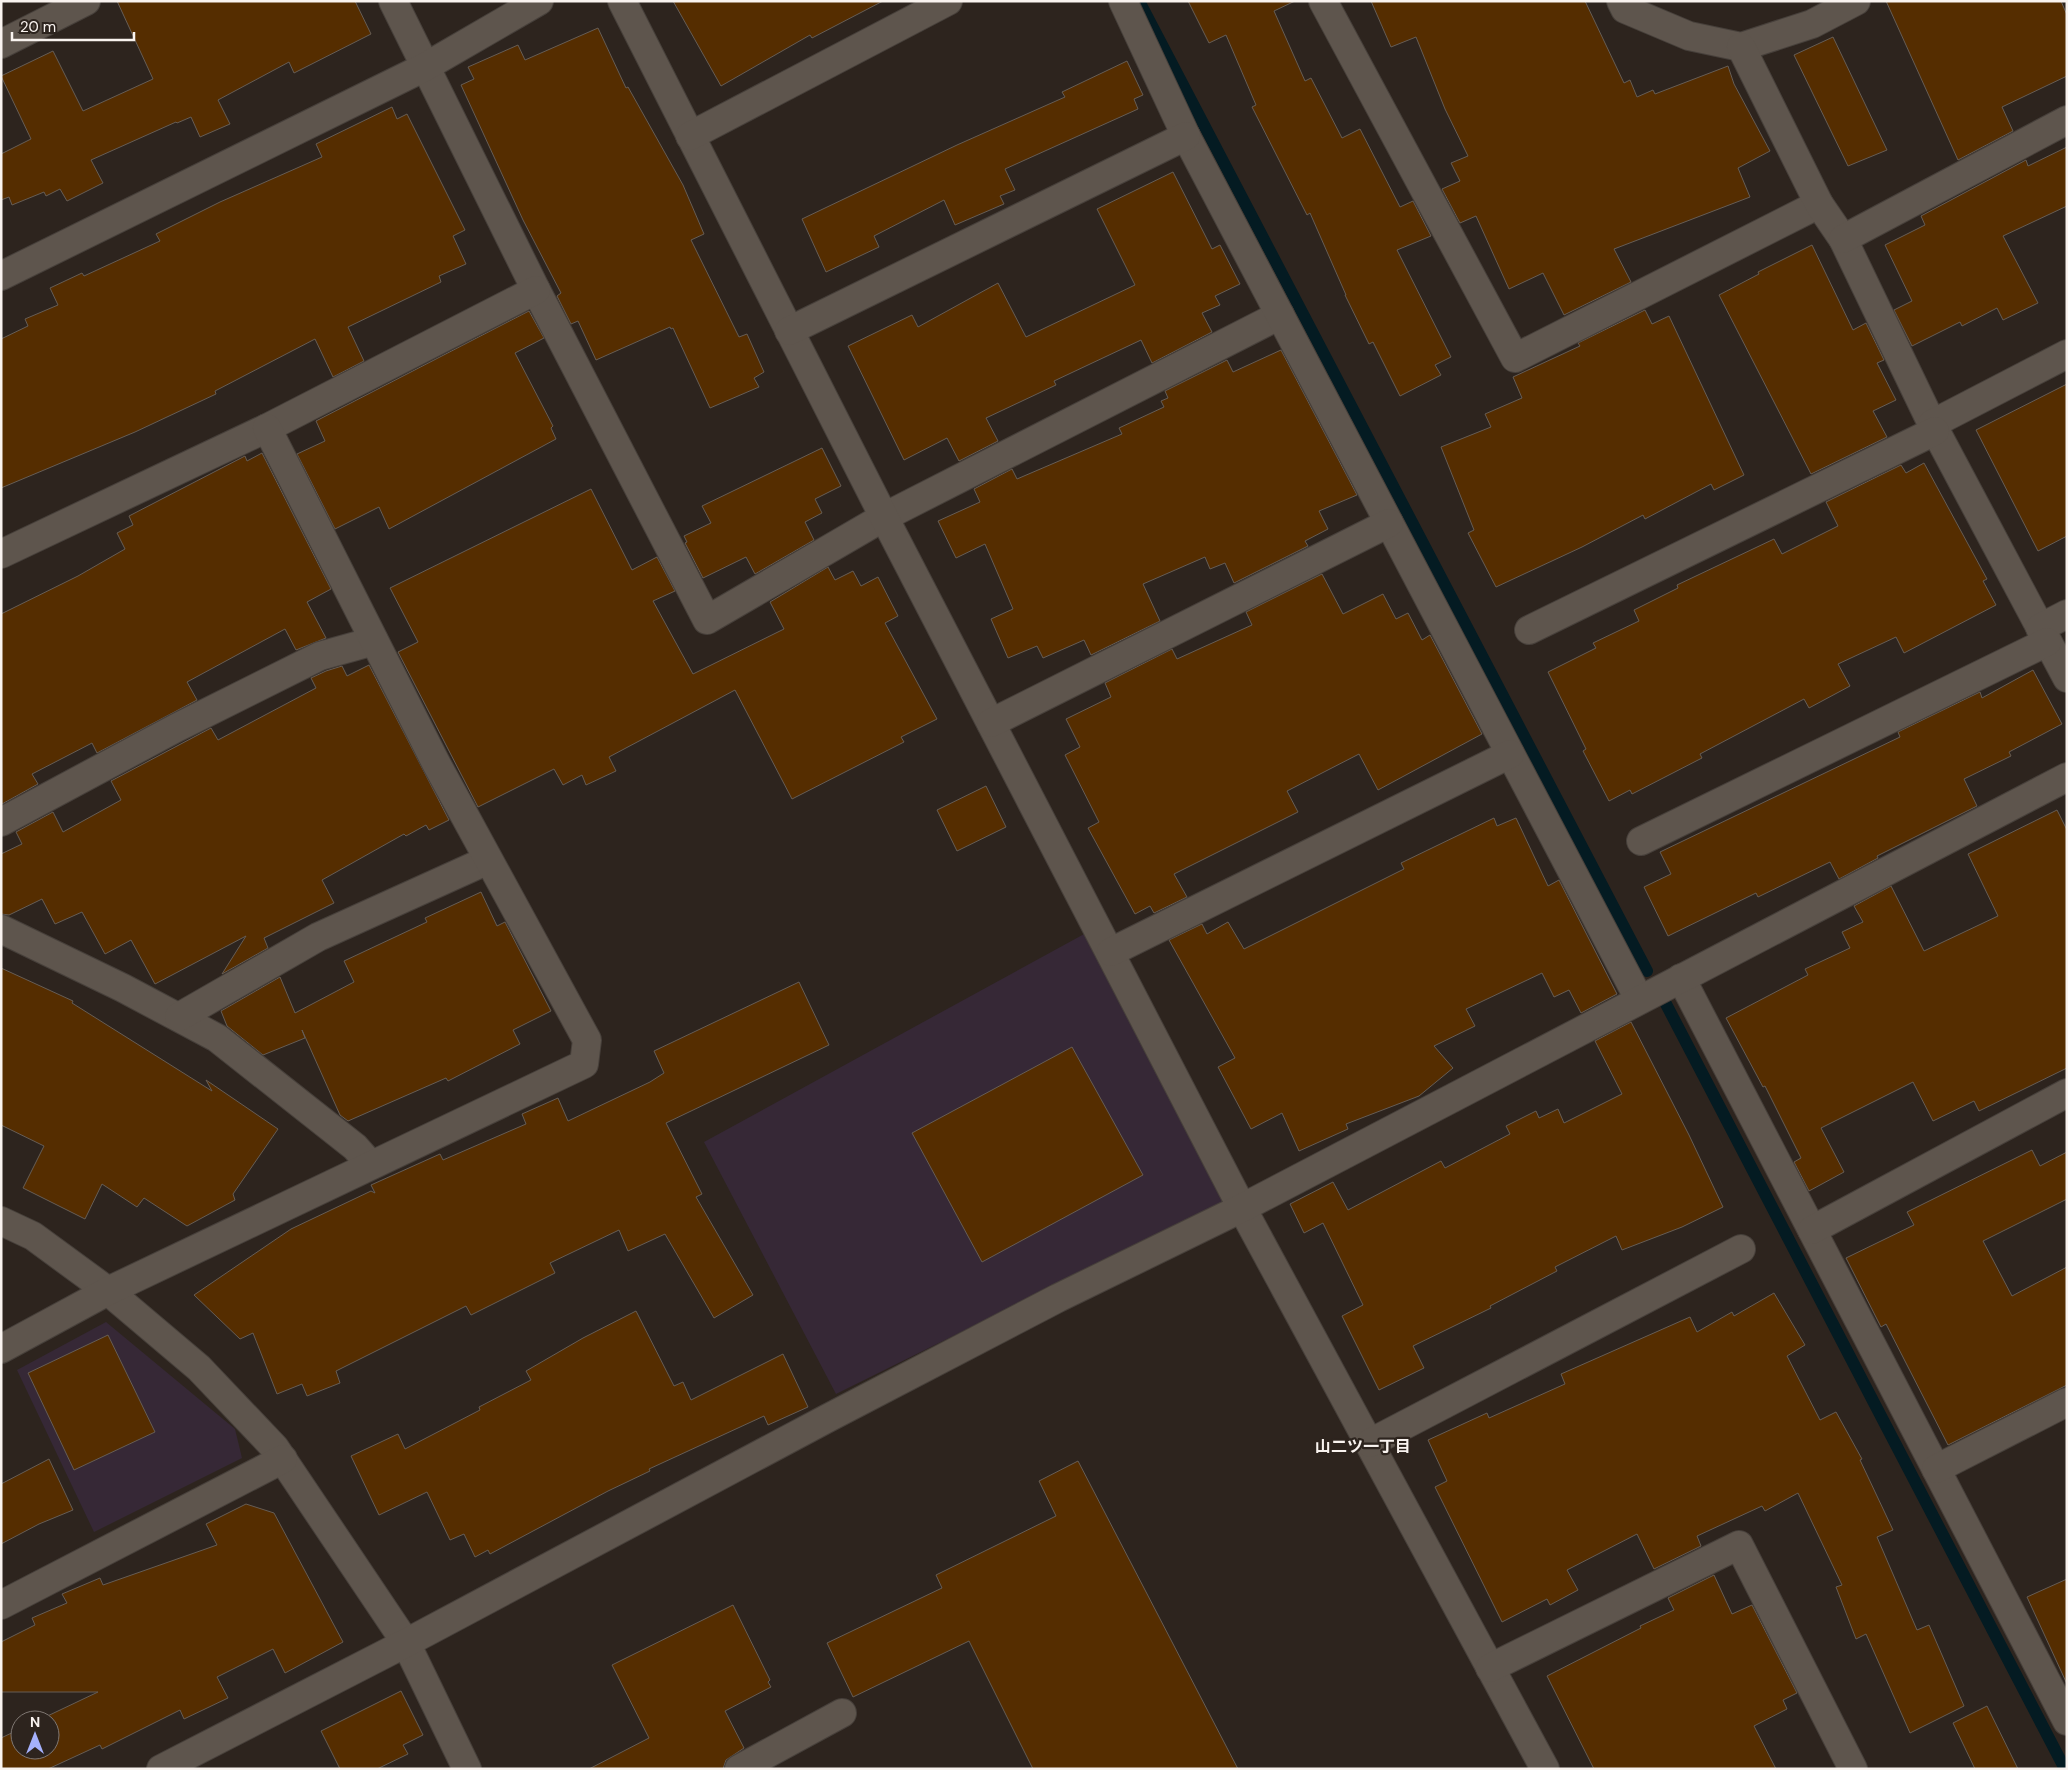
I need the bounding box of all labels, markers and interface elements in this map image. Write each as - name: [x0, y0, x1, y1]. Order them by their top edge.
- scale bar: [12, 10, 135, 42]
- text: 20 m: [20, 17, 56, 37]
- district label: 山二ツ一丁目: [1315, 1436, 1411, 1457]
- north arrow: [10, 1710, 60, 1760]
- text: N: [30, 1713, 40, 1731]

